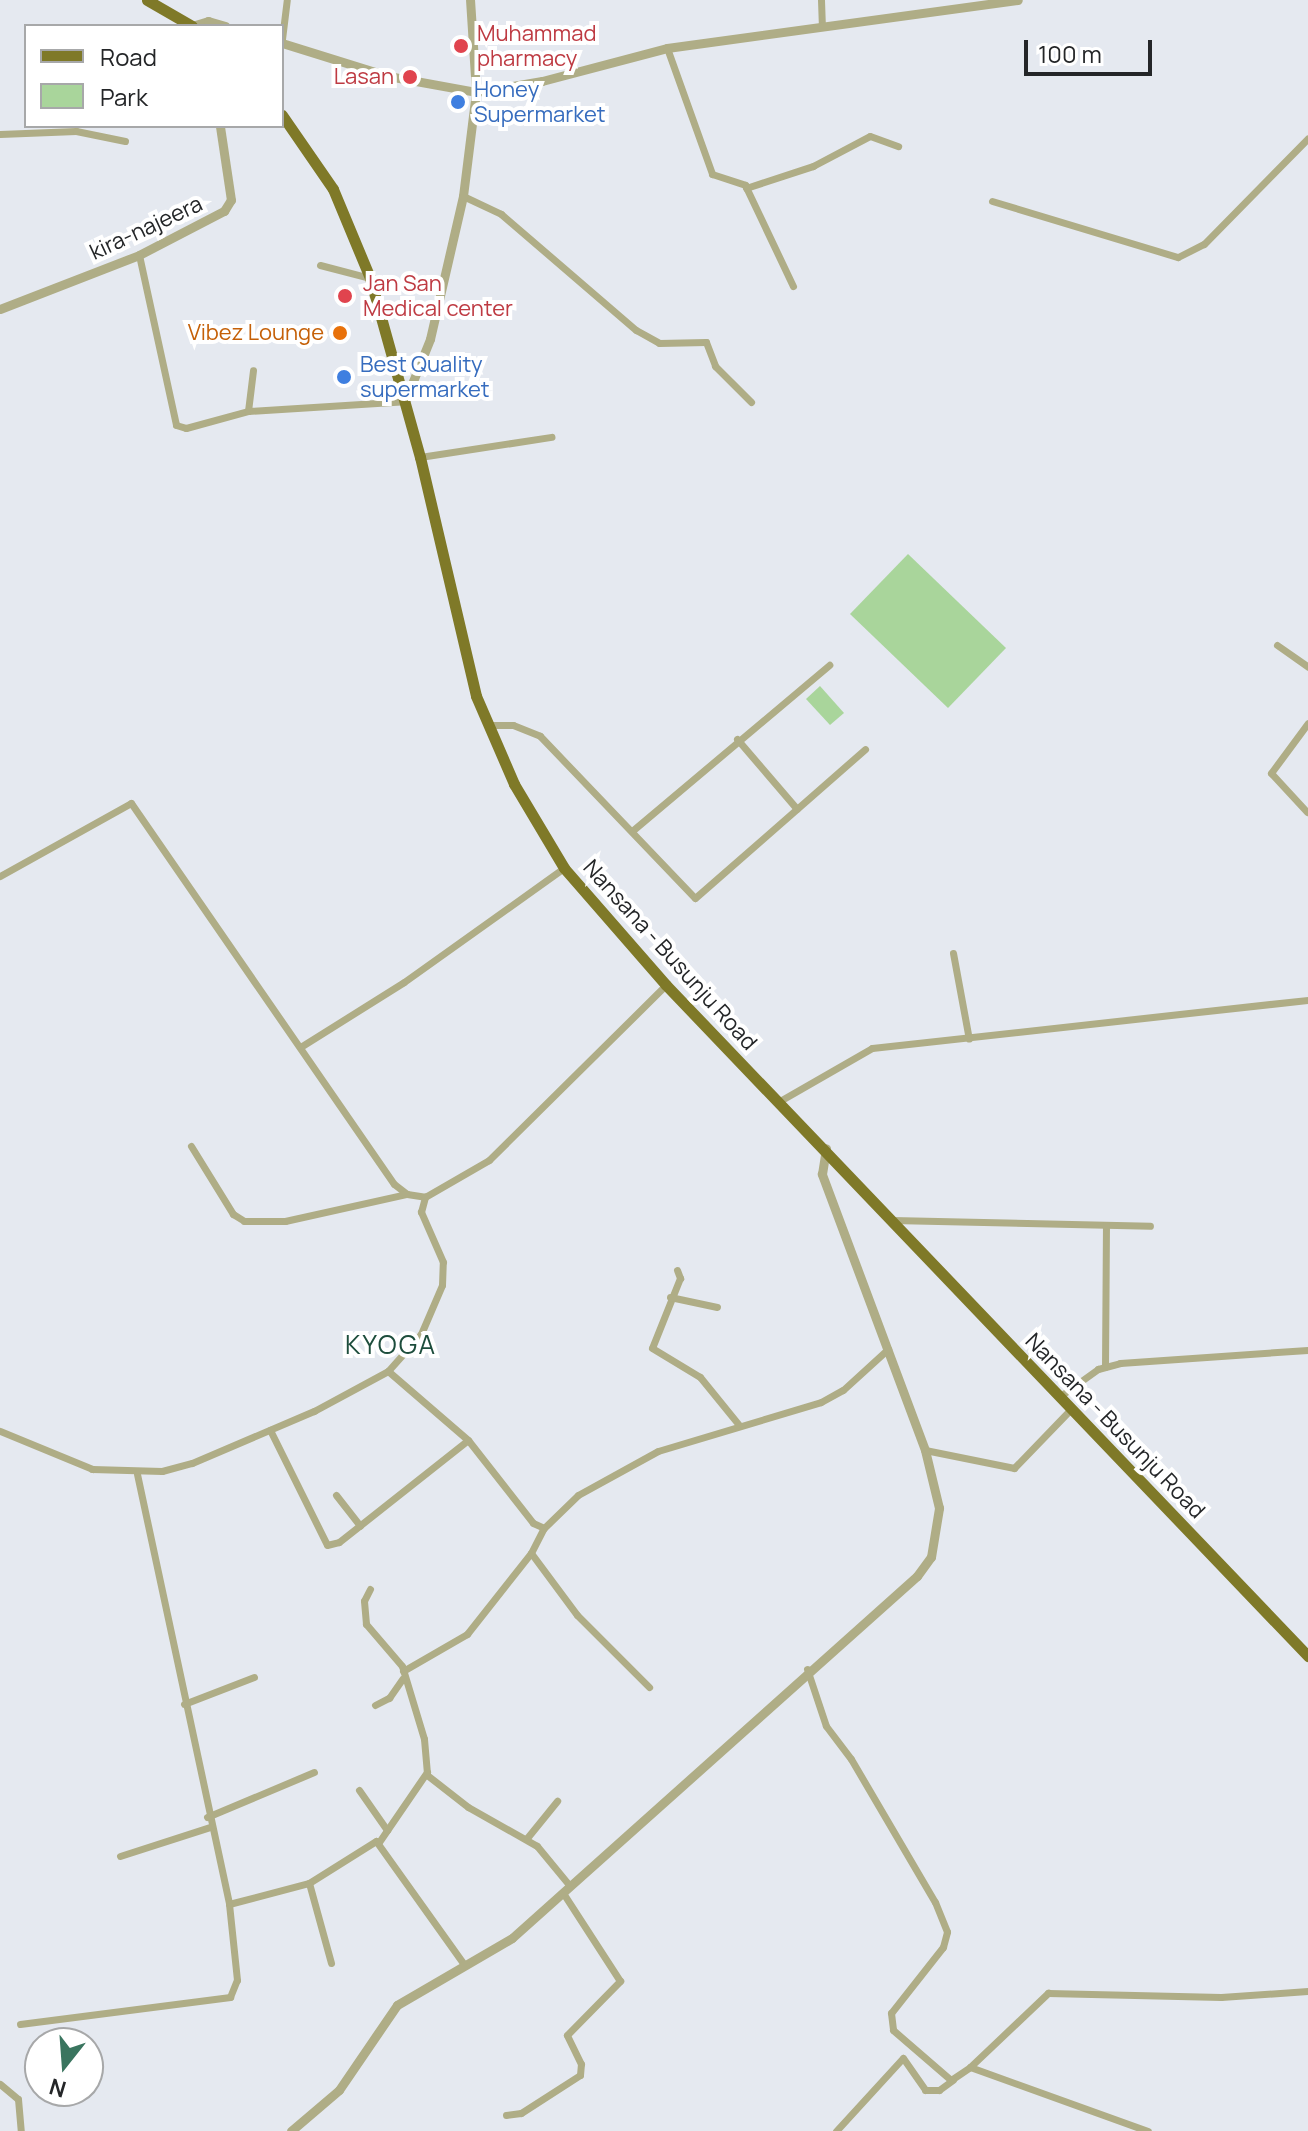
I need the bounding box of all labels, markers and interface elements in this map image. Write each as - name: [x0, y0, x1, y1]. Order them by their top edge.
- place label: Muhammad pharmacy: [477, 20, 596, 72]
- legend: [24, 24, 284, 128]
- scale bar: [1028, 24, 1156, 74]
- marker: Muhammad pharmacy: [452, 37, 470, 55]
- text: 100 m: [1038, 37, 1102, 70]
- text: Road: [100, 40, 157, 73]
- place label: Lasan: [334, 64, 394, 90]
- marker: Lasan: [401, 68, 419, 86]
- place label: Honey Supermarket: [474, 76, 606, 128]
- text: Park: [100, 80, 148, 113]
- marker: Honey Supermarket: [449, 93, 467, 111]
- street label: kira-najeera: [85, 190, 207, 266]
- place label: Jan San Medical center: [363, 270, 513, 322]
- marker: Jan San Medical center: [334, 285, 356, 307]
- place label: Vibez Lounge: [188, 320, 324, 346]
- marker: Vibez Lounge: [331, 324, 349, 342]
- place label: Best Quality supermarket: [360, 351, 490, 402]
- marker: Best Quality supermarket: [335, 368, 353, 386]
- street label: Nansana - Busunju Road: [578, 854, 762, 1056]
- street label: Nansana - Busunju Road: [1020, 1328, 1210, 1524]
- district label: KYOGA: [345, 1329, 437, 1361]
- north arrow: [24, 2027, 104, 2107]
- text: N: [46, 2071, 70, 2105]

